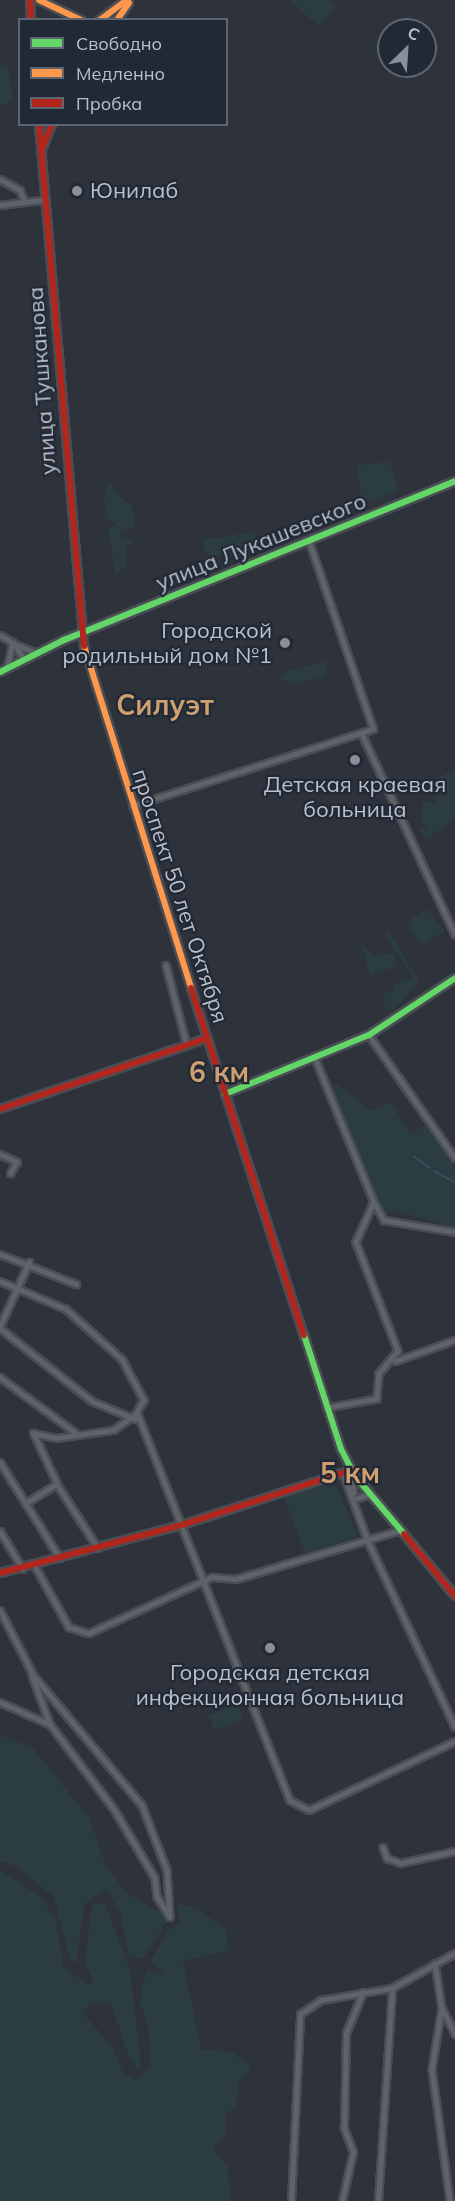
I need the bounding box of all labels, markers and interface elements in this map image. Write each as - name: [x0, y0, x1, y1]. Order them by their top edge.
- legend: [18, 18, 228, 126]
- north arrow: [377, 18, 437, 78]
- text: С: [405, 22, 423, 45]
- text: Свободно: [76, 32, 162, 55]
- text: Медленно: [76, 62, 165, 85]
- text: Пробка: [76, 92, 142, 115]
- place label: Юнилаб: [90, 178, 178, 204]
- marker: Юнилаб: [68, 182, 86, 200]
- street label: улица Тушканова: [22, 286, 62, 476]
- street label: улица Лукашевского: [152, 488, 370, 596]
- place label: Городской родильный дом №1: [62, 617, 272, 668]
- marker: Городской родильный дом №1: [276, 634, 294, 652]
- district label: Силуэт: [116, 688, 214, 722]
- marker: Детская краевая больница: [346, 751, 364, 769]
- street label: проспект 50 лет Октября: [126, 766, 234, 1026]
- place label: Детская краевая больница: [264, 771, 446, 822]
- district label: 6 км: [189, 1055, 249, 1089]
- district label: 5 км: [320, 1456, 380, 1490]
- marker: Городская детская инфекционная больница: [261, 1639, 279, 1657]
- place label: Городская детская инфекционная больница: [136, 1659, 404, 1711]

